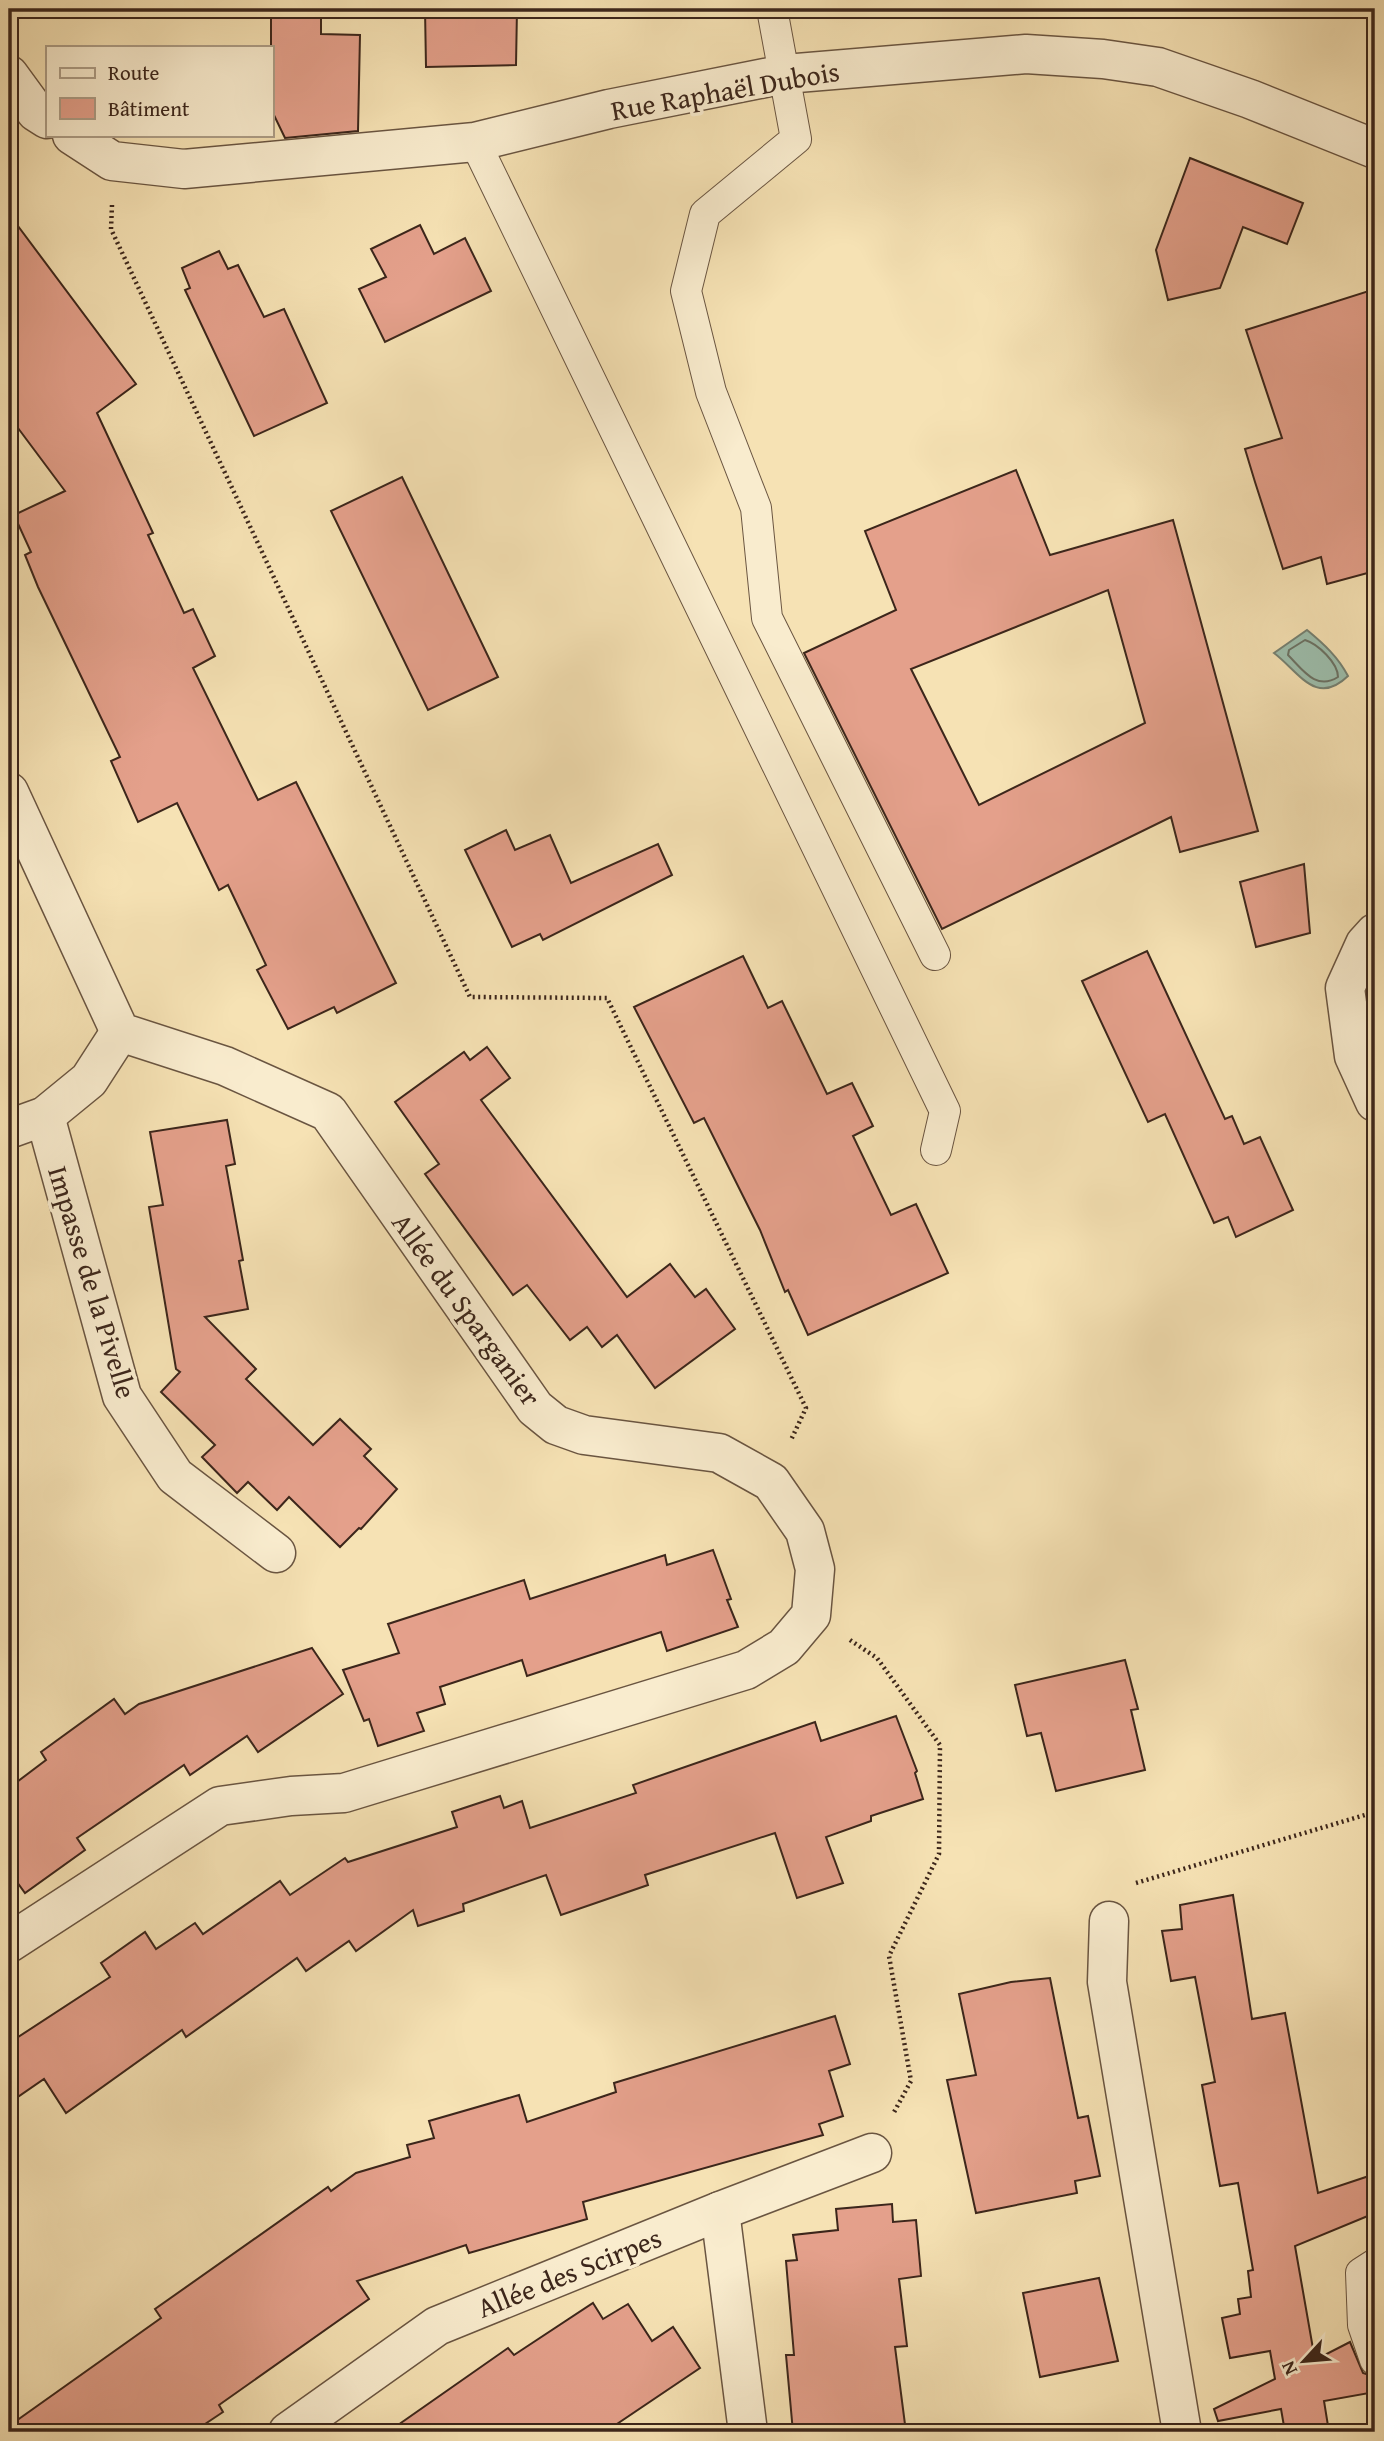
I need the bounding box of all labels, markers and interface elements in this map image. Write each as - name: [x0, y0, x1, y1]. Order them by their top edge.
- legend: [46, 46, 273, 136]
- street label: Rue Raphaël Dubois: [608, 50, 842, 130]
- text: Route: [108, 57, 160, 88]
- text: Bâtiment: [108, 93, 190, 124]
- street label: Impasse de la Pivelle: [38, 1161, 148, 1403]
- street label: Allée du Sparganier: [383, 1204, 552, 1415]
- street label: Allée des Scirpes: [471, 2216, 667, 2328]
- north arrow: [1268, 2326, 1338, 2396]
- text: N: [1273, 2356, 1304, 2380]

